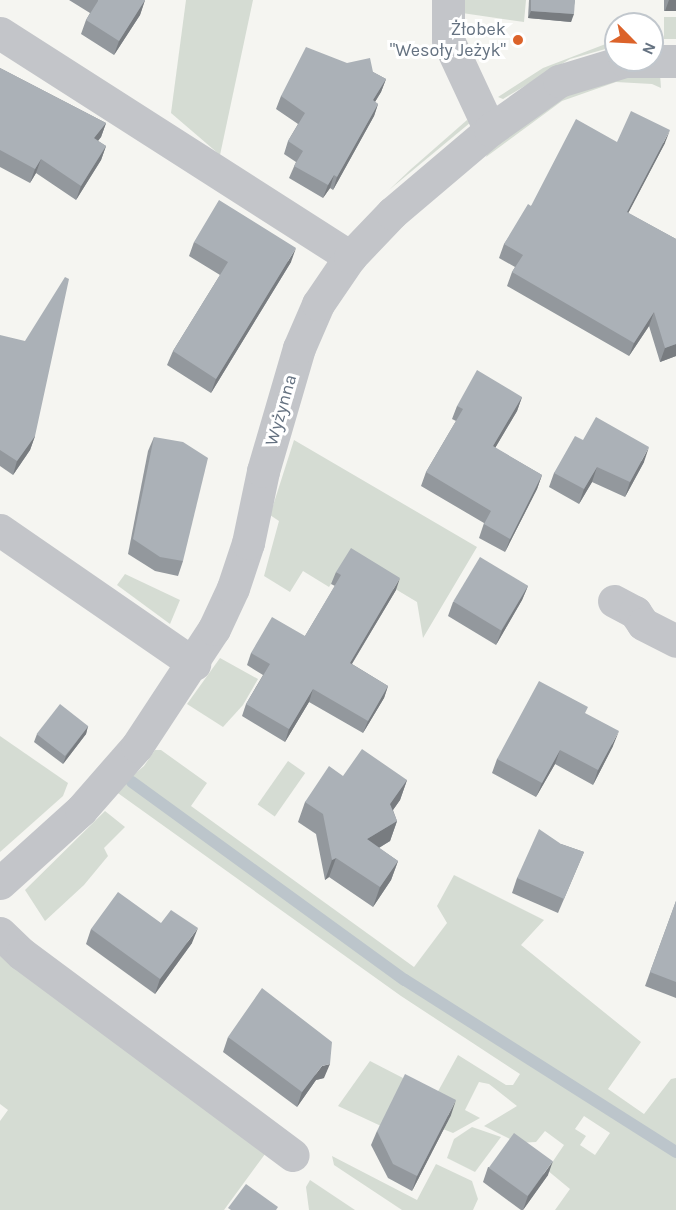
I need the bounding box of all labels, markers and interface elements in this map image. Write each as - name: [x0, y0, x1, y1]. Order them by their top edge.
- north arrow: [604, 12, 664, 72]
- place label: Żłobek "Wesoły Jeżyk": [390, 19, 506, 62]
- marker: Żłobek "Wesoły Jeżyk": [511, 33, 525, 47]
- text: N: [638, 40, 660, 58]
- street label: Wyżynna: [261, 372, 301, 448]

